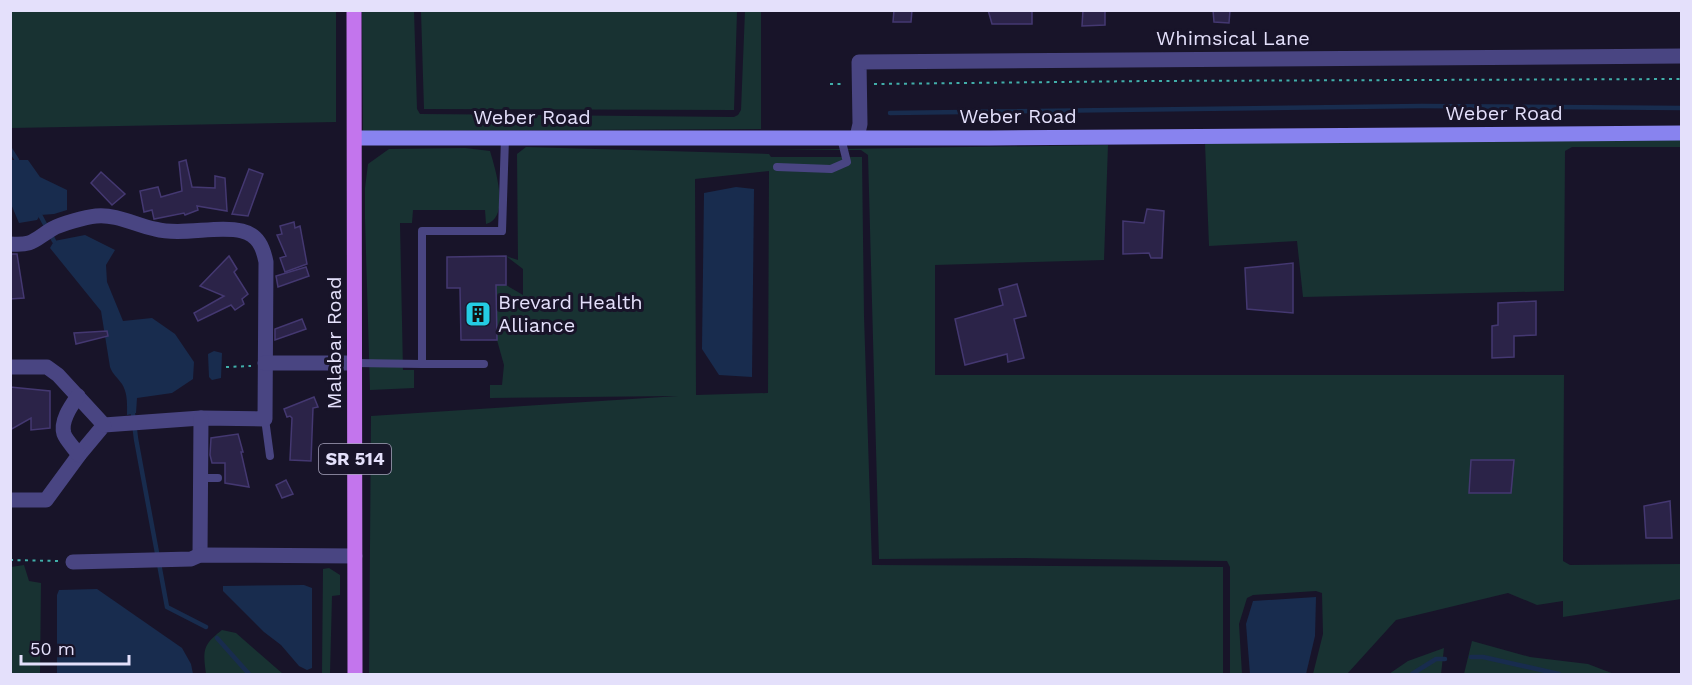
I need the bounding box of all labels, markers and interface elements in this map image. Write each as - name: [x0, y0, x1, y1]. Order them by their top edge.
- street label: Whimsical Lane: [1156, 26, 1310, 50]
- street label: Weber Road: [1445, 101, 1563, 125]
- street label: Weber Road: [959, 104, 1077, 128]
- street label: Weber Road: [473, 105, 591, 129]
- street label: Malabar Road: [322, 277, 346, 409]
- place label: Brevard Health Alliance: [498, 290, 643, 337]
- building icon: Brevard Health Alliance: [463, 299, 493, 329]
- road number: SR 514: [319, 444, 391, 474]
- scale bar: [21, 628, 129, 666]
- text: 50 m: [30, 638, 75, 659]

